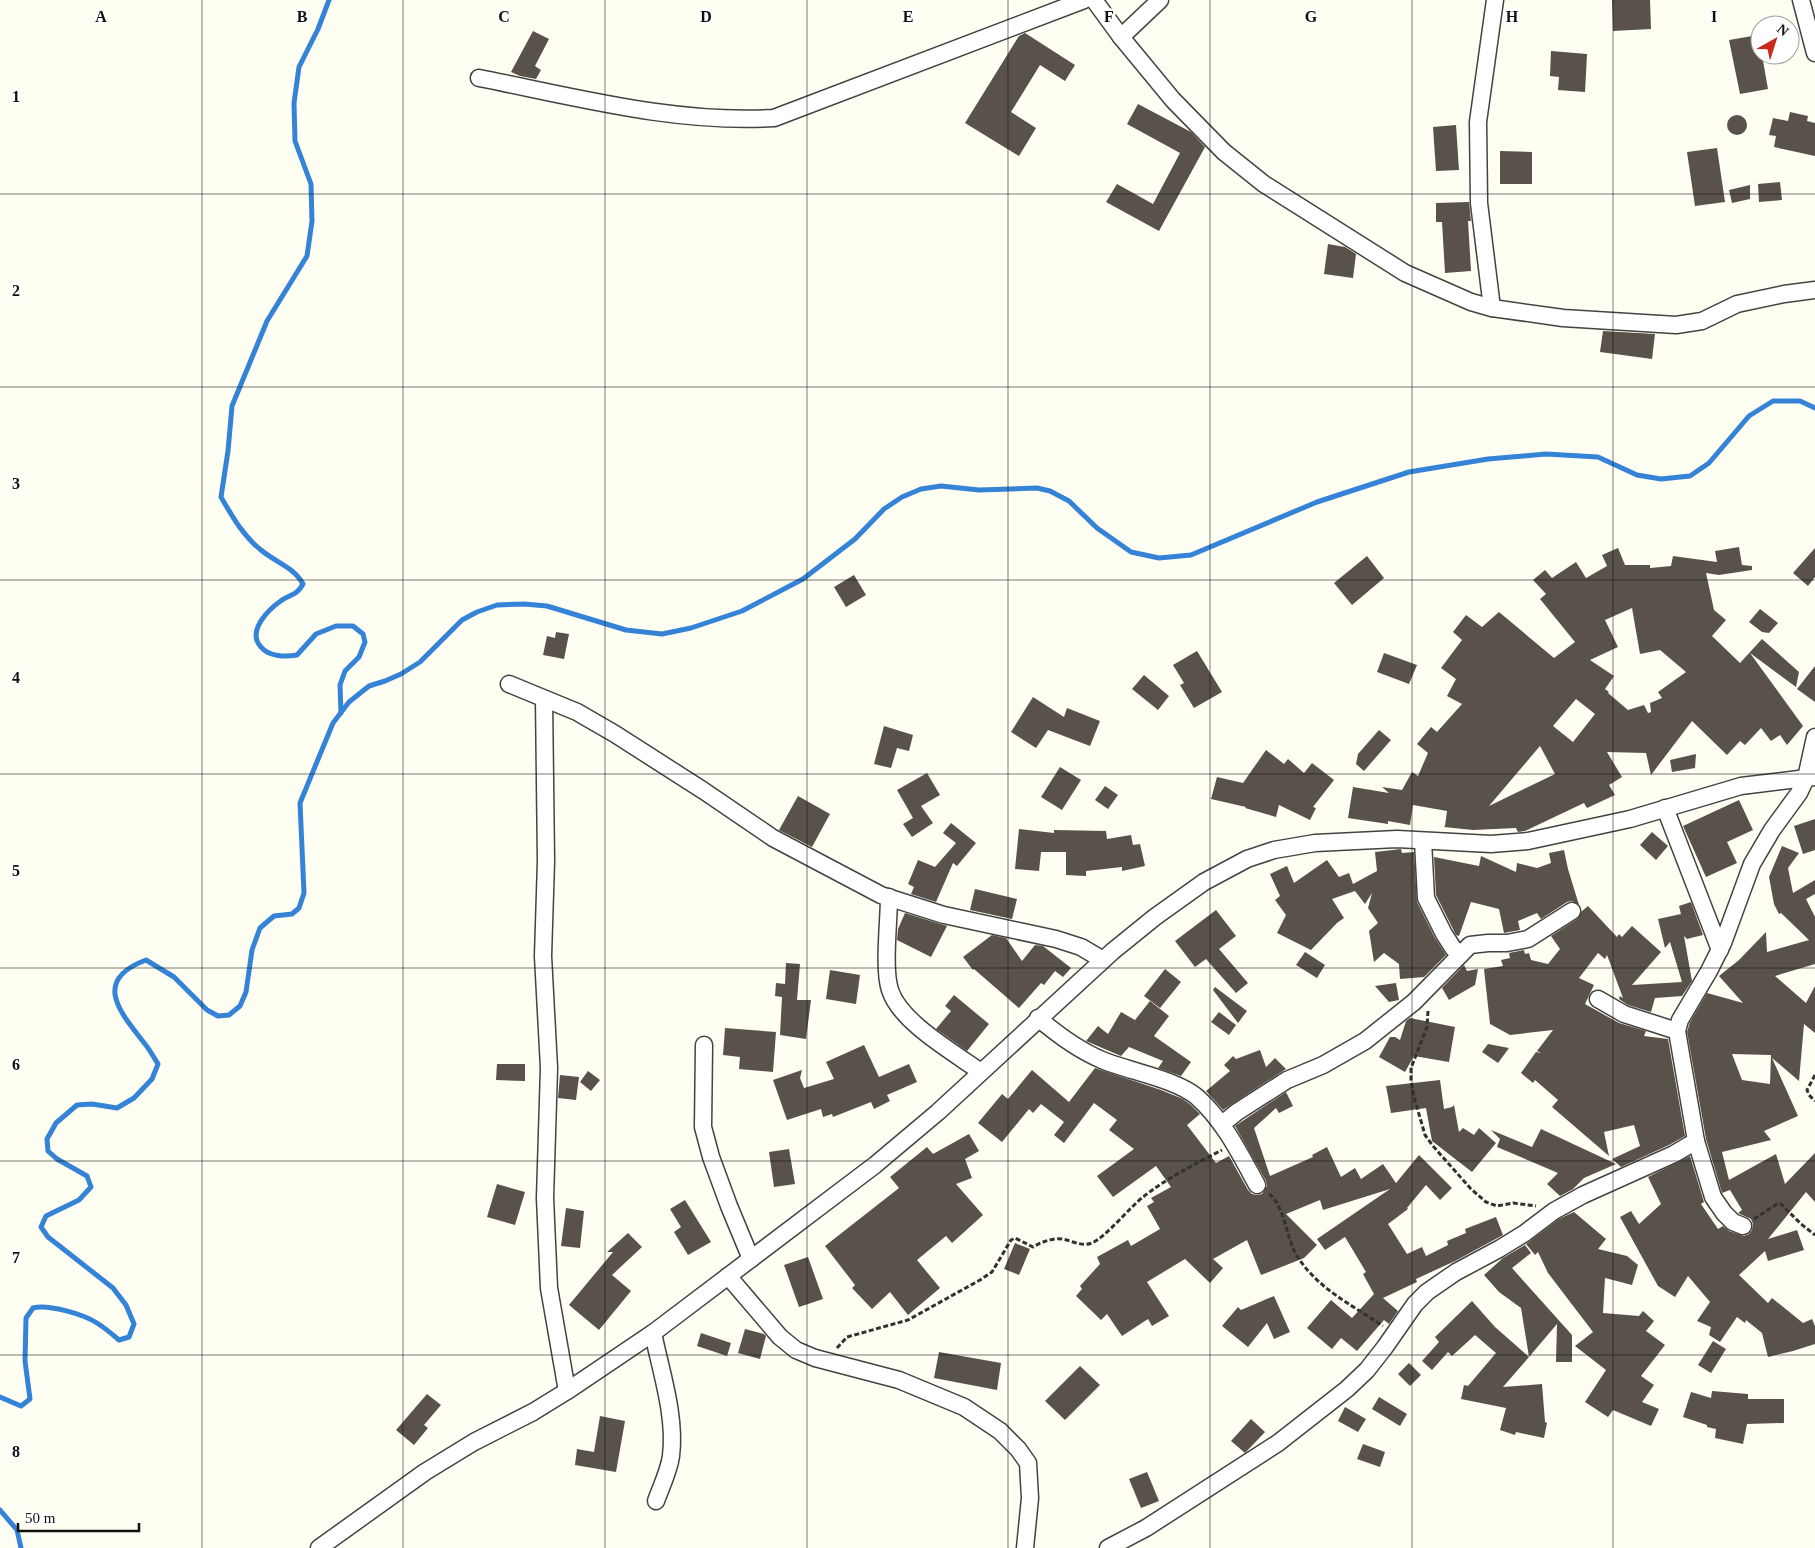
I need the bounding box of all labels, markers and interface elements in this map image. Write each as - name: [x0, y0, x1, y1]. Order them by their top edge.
- text: A: [95, 8, 107, 25]
- text: B: [297, 8, 308, 25]
- text: C: [498, 8, 510, 25]
- text: D: [700, 8, 712, 25]
- text: E: [903, 8, 913, 25]
- text: F: [1104, 8, 1114, 25]
- text: G: [1305, 8, 1318, 25]
- text: H: [1506, 8, 1519, 25]
- text: I: [1711, 8, 1717, 25]
- north arrow: [1750, 15, 1800, 65]
- text: N: [1774, 21, 1792, 39]
- text: 1: [12, 88, 20, 105]
- text: 2: [12, 282, 20, 299]
- text: 3: [12, 475, 20, 492]
- text: 4: [12, 669, 20, 686]
- text: 5: [12, 862, 20, 879]
- text: 6: [12, 1056, 20, 1073]
- text: 7: [12, 1249, 20, 1266]
- text: 8: [12, 1443, 20, 1460]
- scale bar: [18, 1500, 139, 1532]
- text: 50 m: [25, 1510, 56, 1526]

